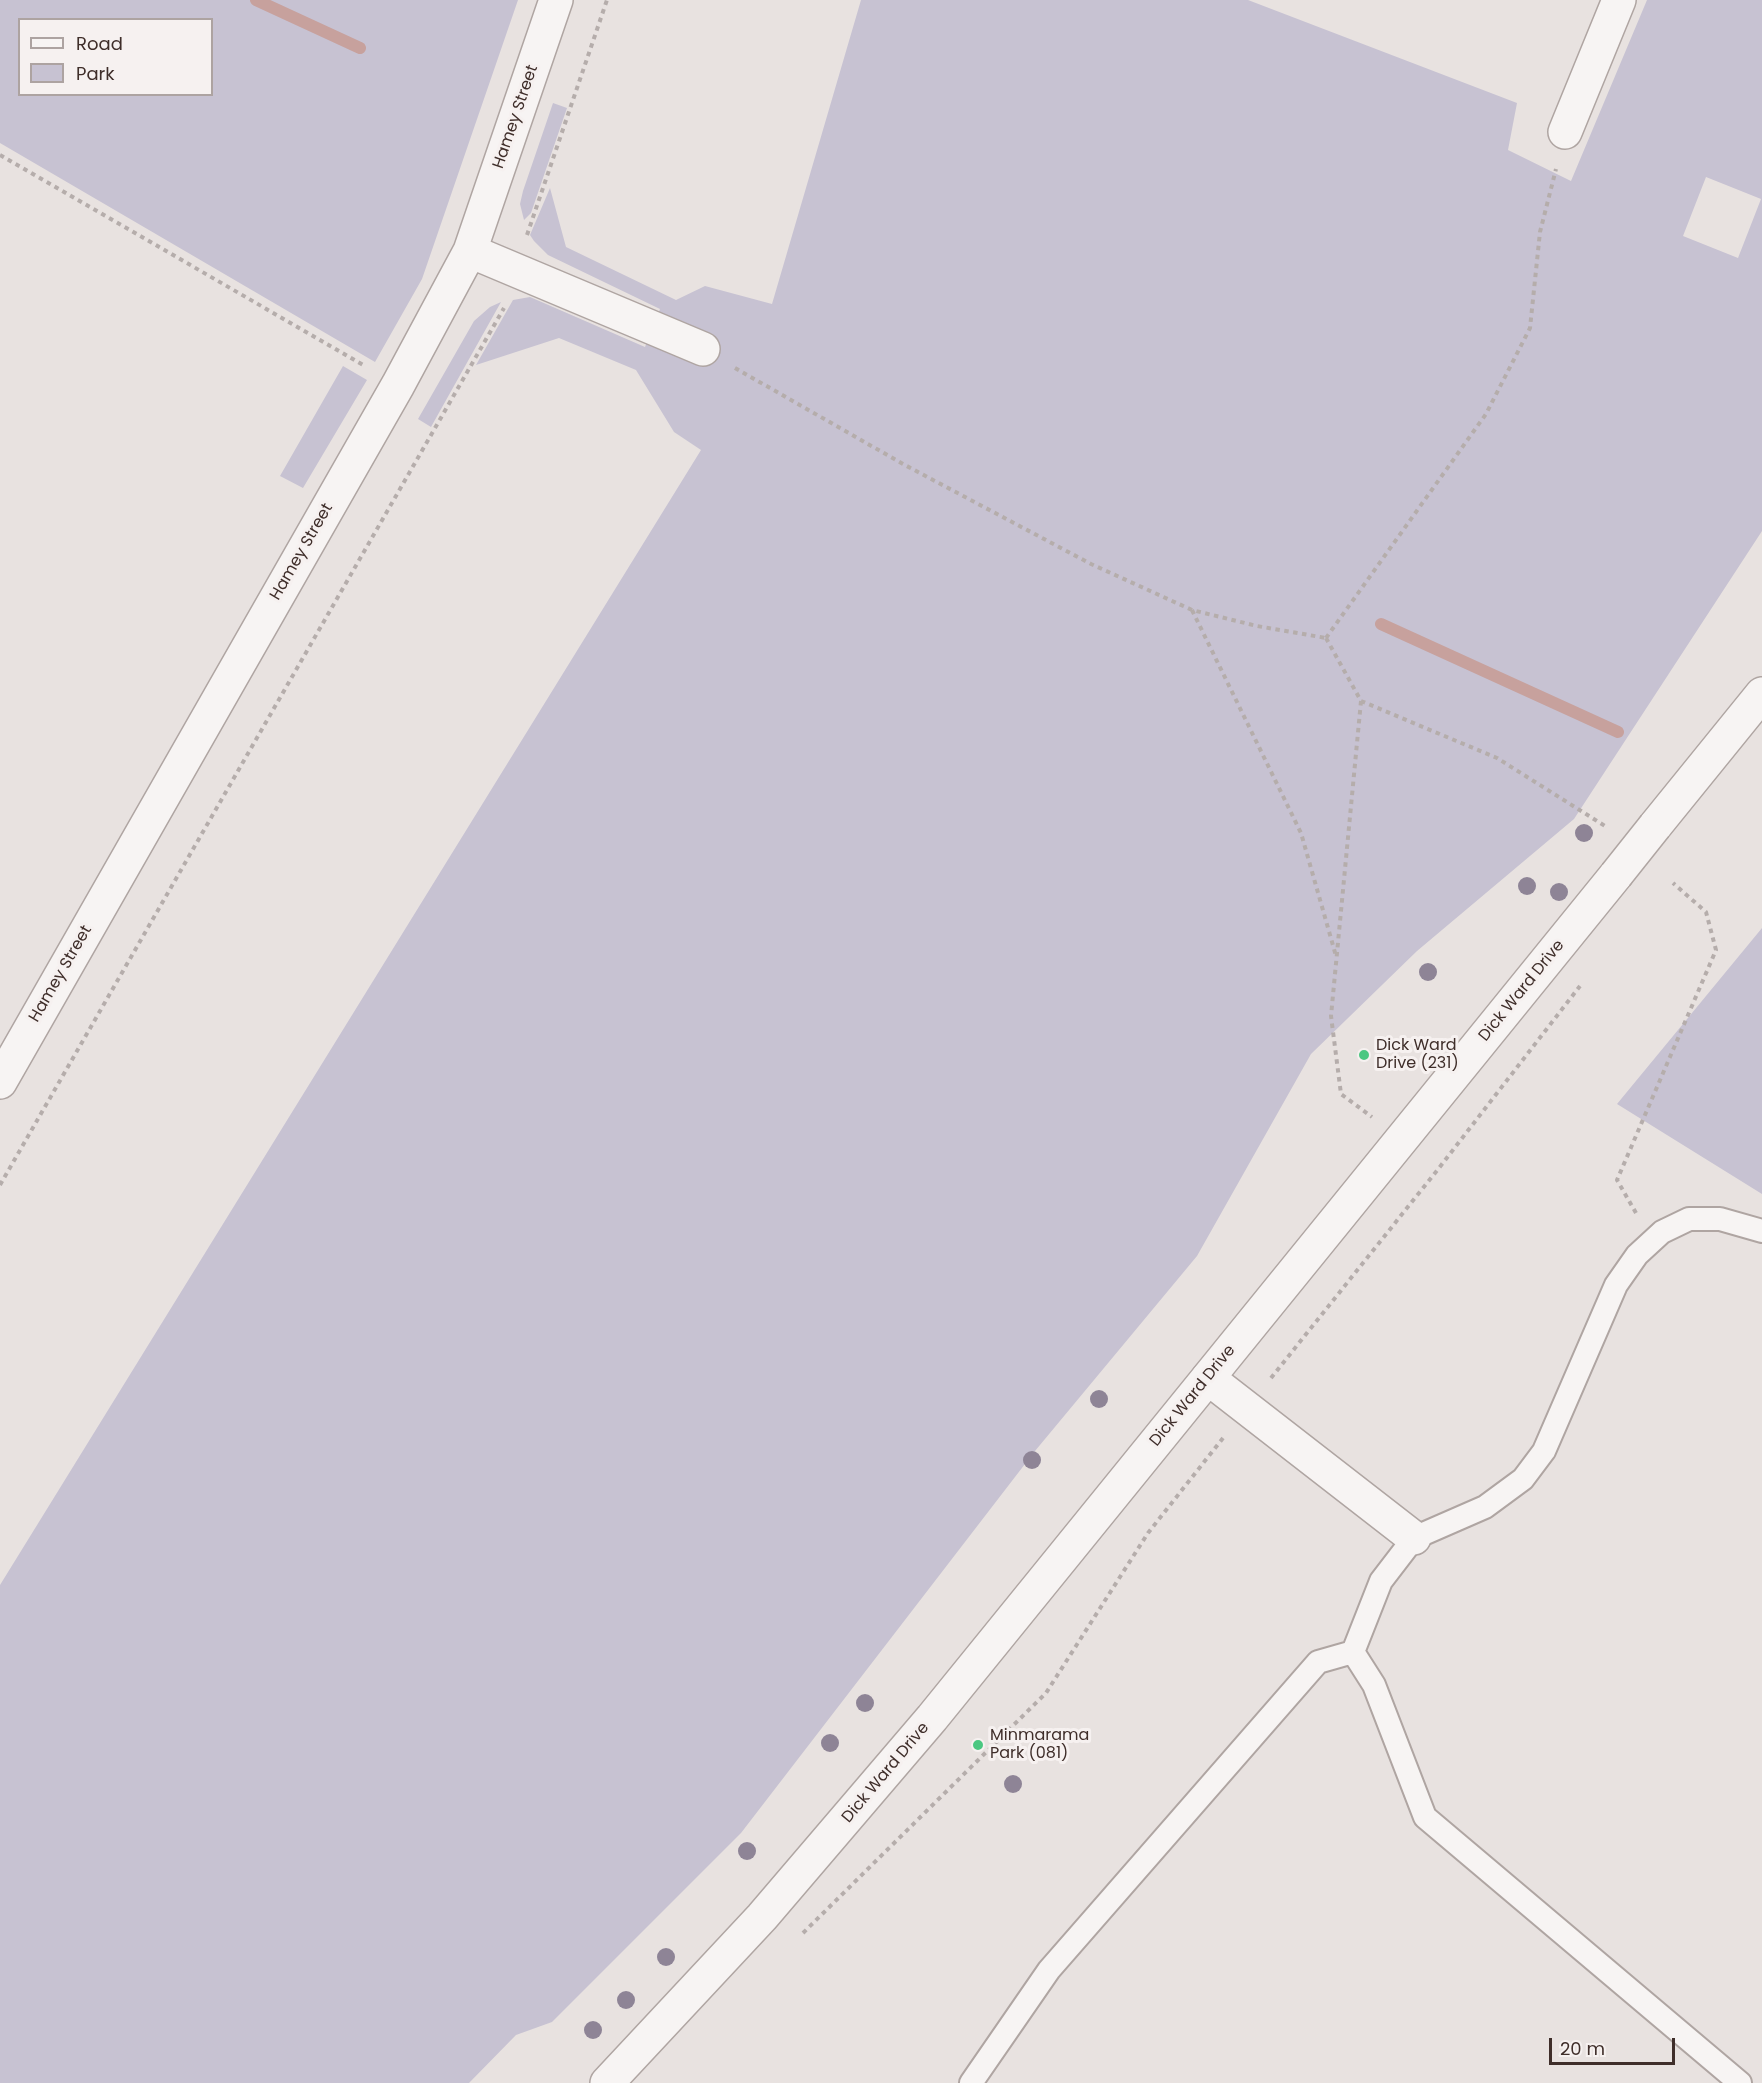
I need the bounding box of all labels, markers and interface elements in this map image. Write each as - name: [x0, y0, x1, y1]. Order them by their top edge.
- legend: [18, 18, 213, 96]
- text: Road: [76, 31, 123, 56]
- text: Park: [76, 61, 115, 86]
- street label: Hamey Street: [489, 63, 543, 171]
- street label: Hamey Street: [267, 500, 337, 604]
- street label: Hamey Street: [26, 922, 96, 1026]
- street label: Dick Ward Drive: [1475, 936, 1569, 1046]
- place label: Dick Ward Drive (231): [1376, 1036, 1459, 1074]
- marker: Dick Ward Drive (231): [1357, 1048, 1371, 1062]
- street label: Dick Ward Drive: [1146, 1341, 1240, 1451]
- street label: Dick Ward Drive: [838, 1719, 934, 1827]
- place label: Minmarama Park (081): [990, 1726, 1089, 1764]
- marker: Minmarama Park (081): [971, 1738, 985, 1752]
- scale bar: [1552, 2026, 1678, 2064]
- text: 20 m: [1560, 2036, 1605, 2061]

